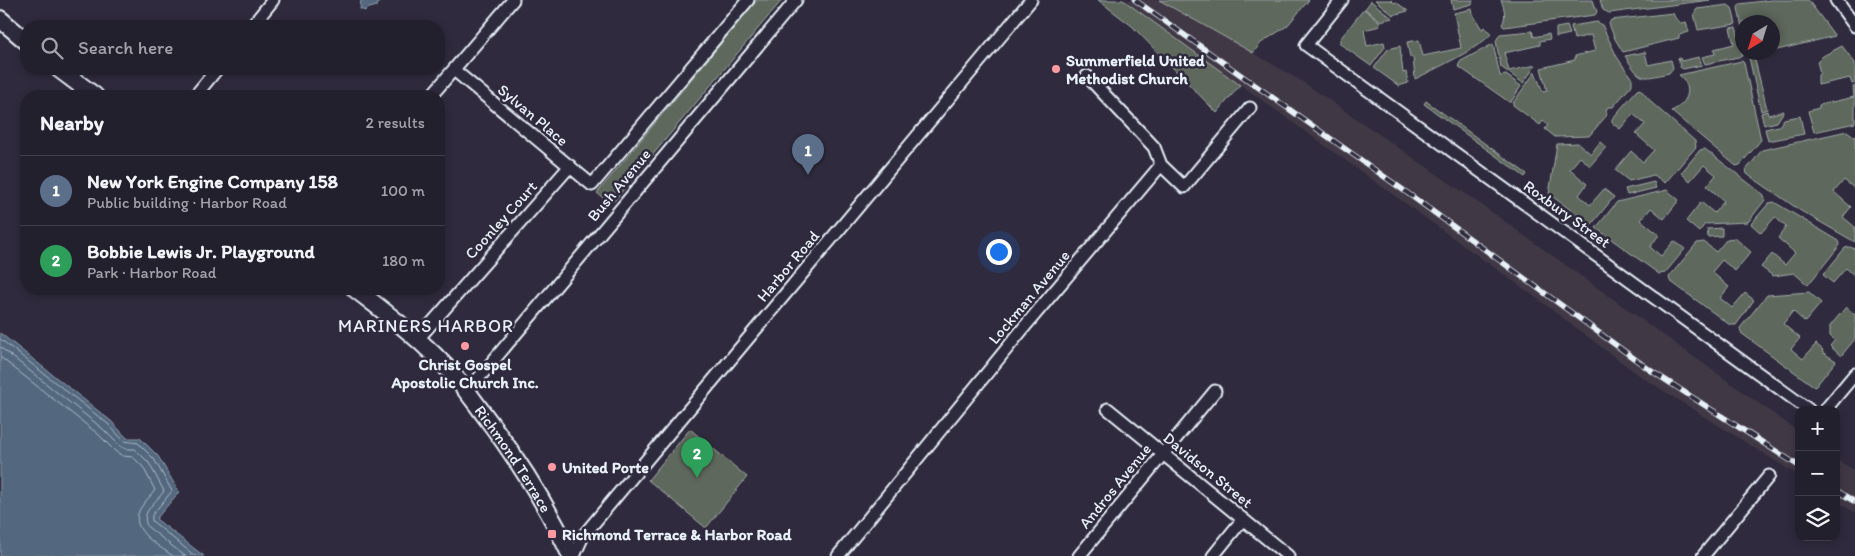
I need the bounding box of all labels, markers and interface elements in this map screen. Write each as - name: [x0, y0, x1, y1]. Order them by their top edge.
- north arrow: [1735, 15, 1780, 60]
- search box: [20, 20, 445, 75]
- icon: search: [38, 34, 66, 62]
- text: Search here: [78, 36, 173, 59]
- place label: Summerfield United Methodist Church: [1066, 51, 1205, 88]
- marker: Summerfield United Methodist Church: [1050, 63, 1062, 75]
- street label: Sylvan Place: [494, 80, 572, 150]
- text: Nearby: [40, 110, 104, 135]
- text: 2 results: [365, 113, 425, 132]
- pin: 1: [792, 134, 824, 175]
- street label: Bush Avenue: [583, 145, 655, 225]
- text: New York Engine Company 158: [87, 170, 338, 193]
- street label: Roxbury Street: [1520, 176, 1614, 252]
- street label: Coonley Court: [461, 177, 541, 263]
- text: 1: [52, 181, 60, 200]
- text: 100 m: [381, 181, 425, 200]
- text: Public building · Harbor Road: [87, 193, 287, 212]
- street label: Harbor Road: [753, 226, 823, 305]
- your location: [986, 239, 1012, 265]
- text: Bobbie Lewis Jr. Playground: [87, 240, 315, 263]
- street label: Lockman Avenue: [984, 246, 1074, 348]
- text: 2: [52, 251, 60, 270]
- text: 180 m: [382, 251, 425, 270]
- text: Park · Harbor Road: [87, 263, 217, 282]
- district label: MARINERS HARBOR: [338, 315, 514, 337]
- marker: Christ Gospel Apostolic Church Inc.: [459, 340, 471, 352]
- place label: Christ Gospel Apostolic Church Inc.: [390, 355, 539, 393]
- street label: Richmond Terrace: [471, 401, 556, 516]
- map controls: [1795, 406, 1840, 541]
- button: +: [1795, 406, 1840, 451]
- street label: Davidson Street: [1159, 428, 1257, 512]
- pin: 2: [681, 437, 713, 478]
- street label: Andros Avenue: [1075, 440, 1155, 532]
- button: −: [1795, 451, 1840, 496]
- place label: United Porte: [562, 458, 649, 477]
- marker: United Porte: [546, 461, 558, 473]
- button: layers: [1795, 496, 1840, 541]
- place label: Richmond Terrace & Harbor Road: [562, 525, 792, 544]
- marker: Richmond Terrace & Harbor Road: [546, 528, 558, 540]

